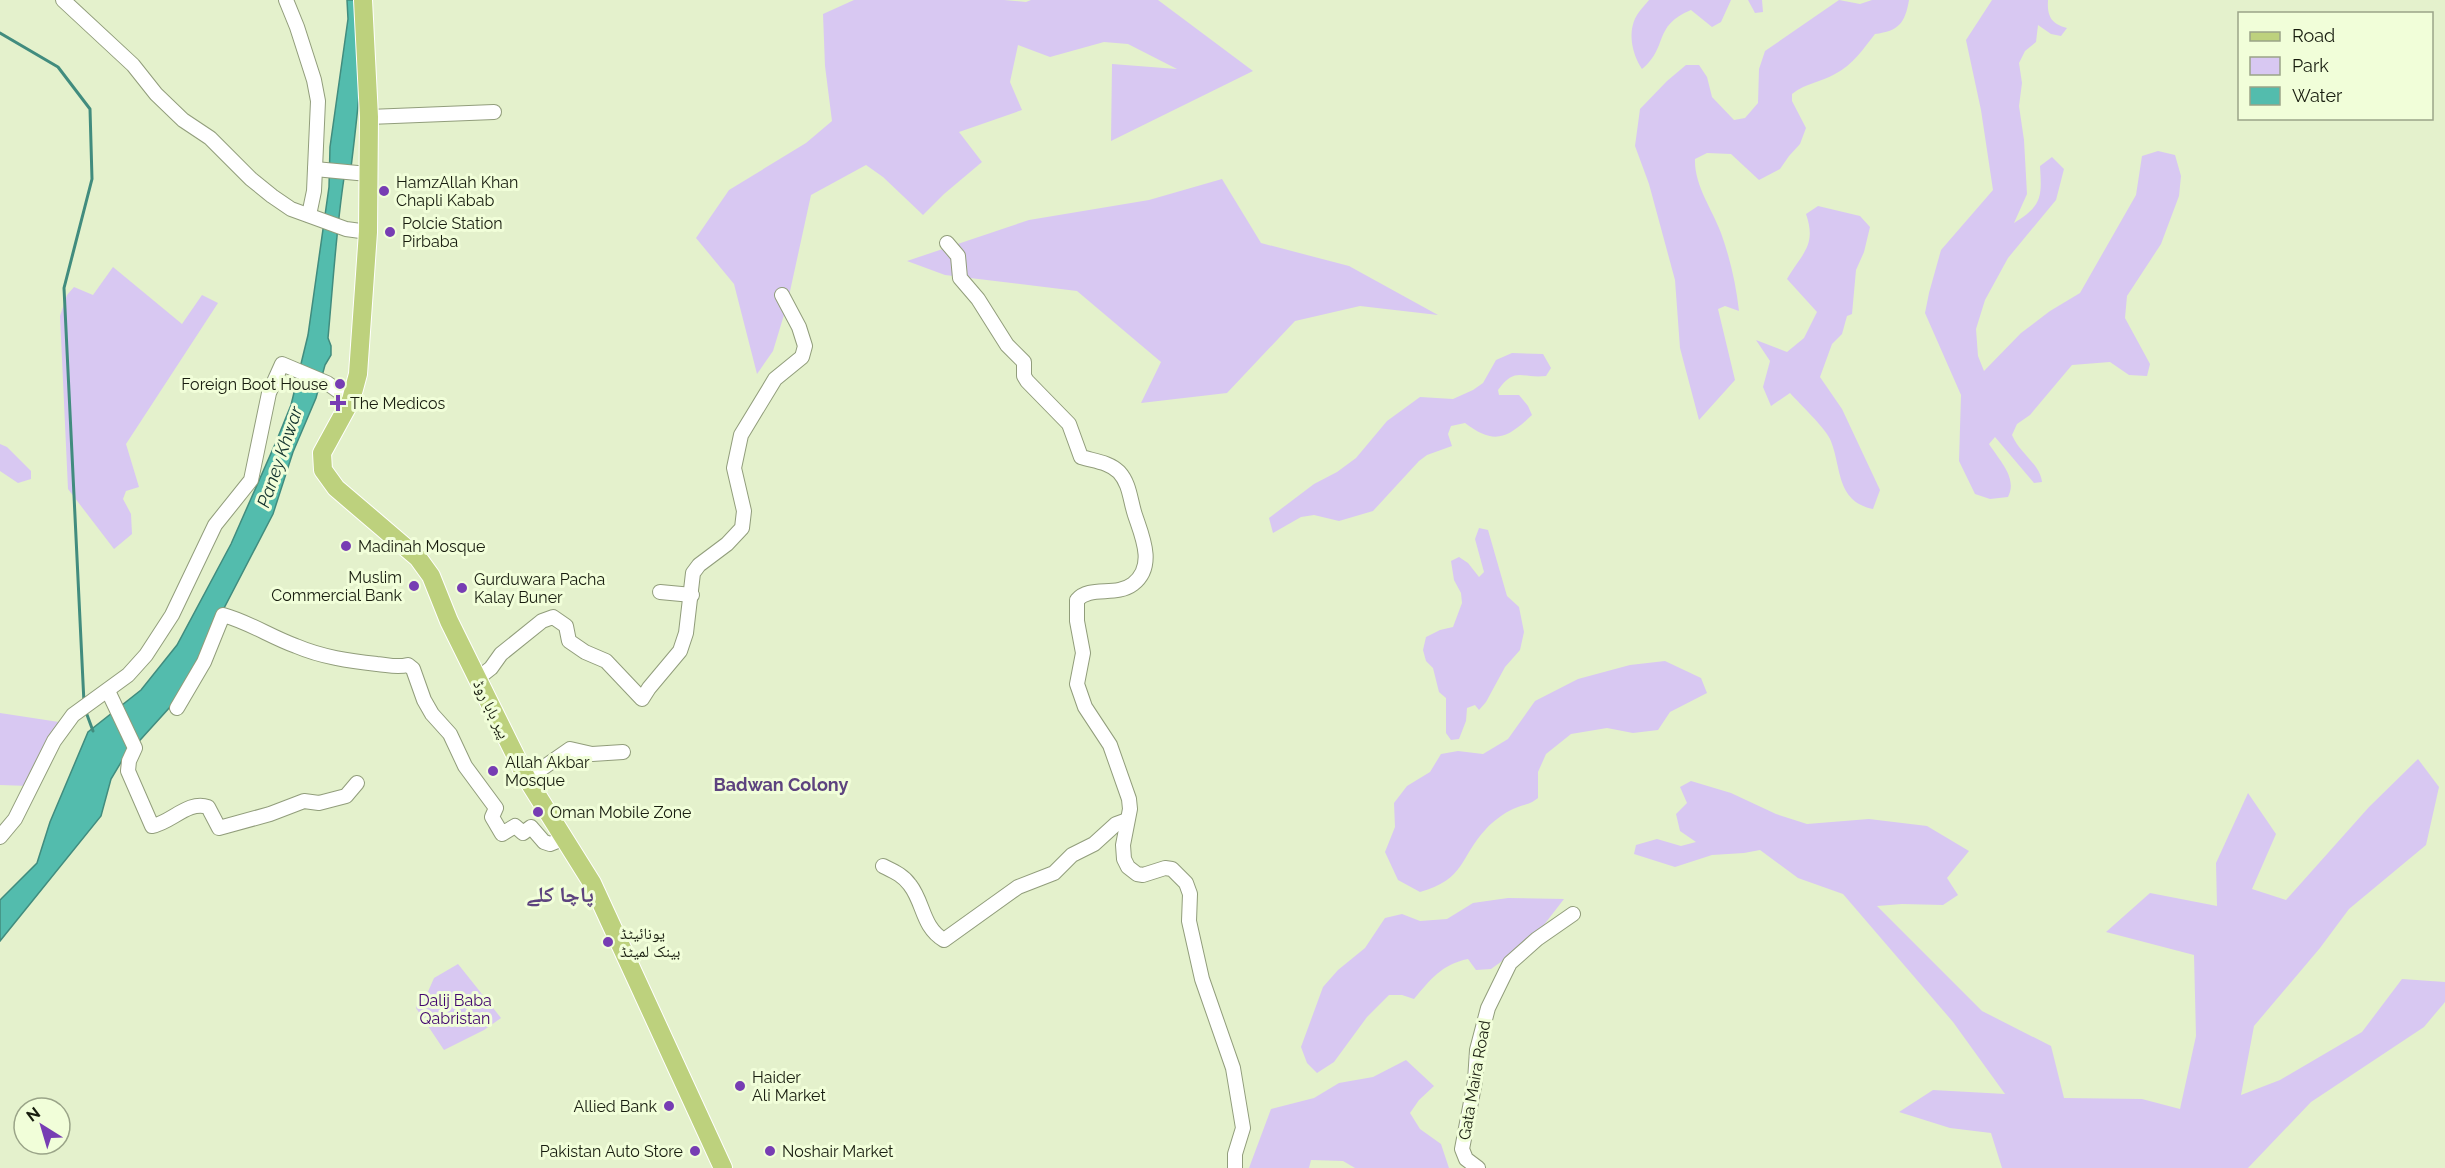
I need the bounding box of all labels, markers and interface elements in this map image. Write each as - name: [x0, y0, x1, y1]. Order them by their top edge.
- legend: [2238, 12, 2433, 120]
- text: Road: [2292, 25, 2335, 46]
- text: Park: [2292, 55, 2329, 76]
- text: Water: [2292, 85, 2343, 106]
- place label: HamzAllah Khan Chapli Kabab: [396, 173, 518, 210]
- marker: HamzAllah Khan Chapli Kabab: [377, 184, 391, 198]
- place label: Polcie Station Pirbaba: [402, 214, 503, 251]
- marker: Polcie Station Pirbaba: [383, 225, 397, 239]
- place label: Foreign Boot House: [181, 375, 328, 394]
- marker: Foreign Boot House: [333, 377, 347, 391]
- place label: The Medicos: [350, 394, 446, 413]
- marker: The Medicos: [331, 396, 345, 410]
- water label: Paney Khwar: [252, 403, 307, 510]
- place label: Madinah Mosque: [358, 537, 485, 556]
- marker: Madinah Mosque: [339, 539, 353, 553]
- place label: Muslim Commercial Bank: [271, 568, 403, 605]
- place label: Gurduwara Pacha Kalay Buner: [474, 570, 605, 607]
- marker: Muslim Commercial Bank: [407, 579, 421, 593]
- marker: Gurduwara Pacha Kalay Buner: [455, 581, 469, 595]
- street label: پیر بابا روڈ: [469, 677, 514, 742]
- place label: Allah Akbar Mosque: [505, 753, 590, 790]
- marker: Allah Akbar Mosque: [486, 764, 500, 778]
- district label: Badwan Colony: [714, 774, 849, 795]
- place label: Oman Mobile Zone: [550, 803, 691, 822]
- marker: Oman Mobile Zone: [531, 805, 545, 819]
- district label: پاچا کلے: [526, 881, 594, 908]
- place label: یونائیٹڈ بینک لمیٹڈ: [620, 924, 680, 961]
- marker: یونائیٹڈ بینک لمیٹڈ: [601, 935, 615, 949]
- park label: Dalij Baba Qabristan: [418, 991, 492, 1028]
- street label: Gata Maira Road: [1455, 1019, 1494, 1141]
- place label: Haider Ali Market: [752, 1068, 826, 1105]
- marker: Haider Ali Market: [733, 1079, 747, 1093]
- north arrow: [12, 1096, 72, 1156]
- place label: Allied Bank: [573, 1097, 658, 1116]
- marker: Allied Bank: [662, 1099, 676, 1113]
- text: N: [23, 1103, 44, 1126]
- place label: Pakistan Auto Store: [540, 1142, 683, 1161]
- place label: Noshair Market: [782, 1142, 894, 1161]
- marker: Pakistan Auto Store: [688, 1144, 702, 1158]
- marker: Noshair Market: [763, 1144, 777, 1158]

